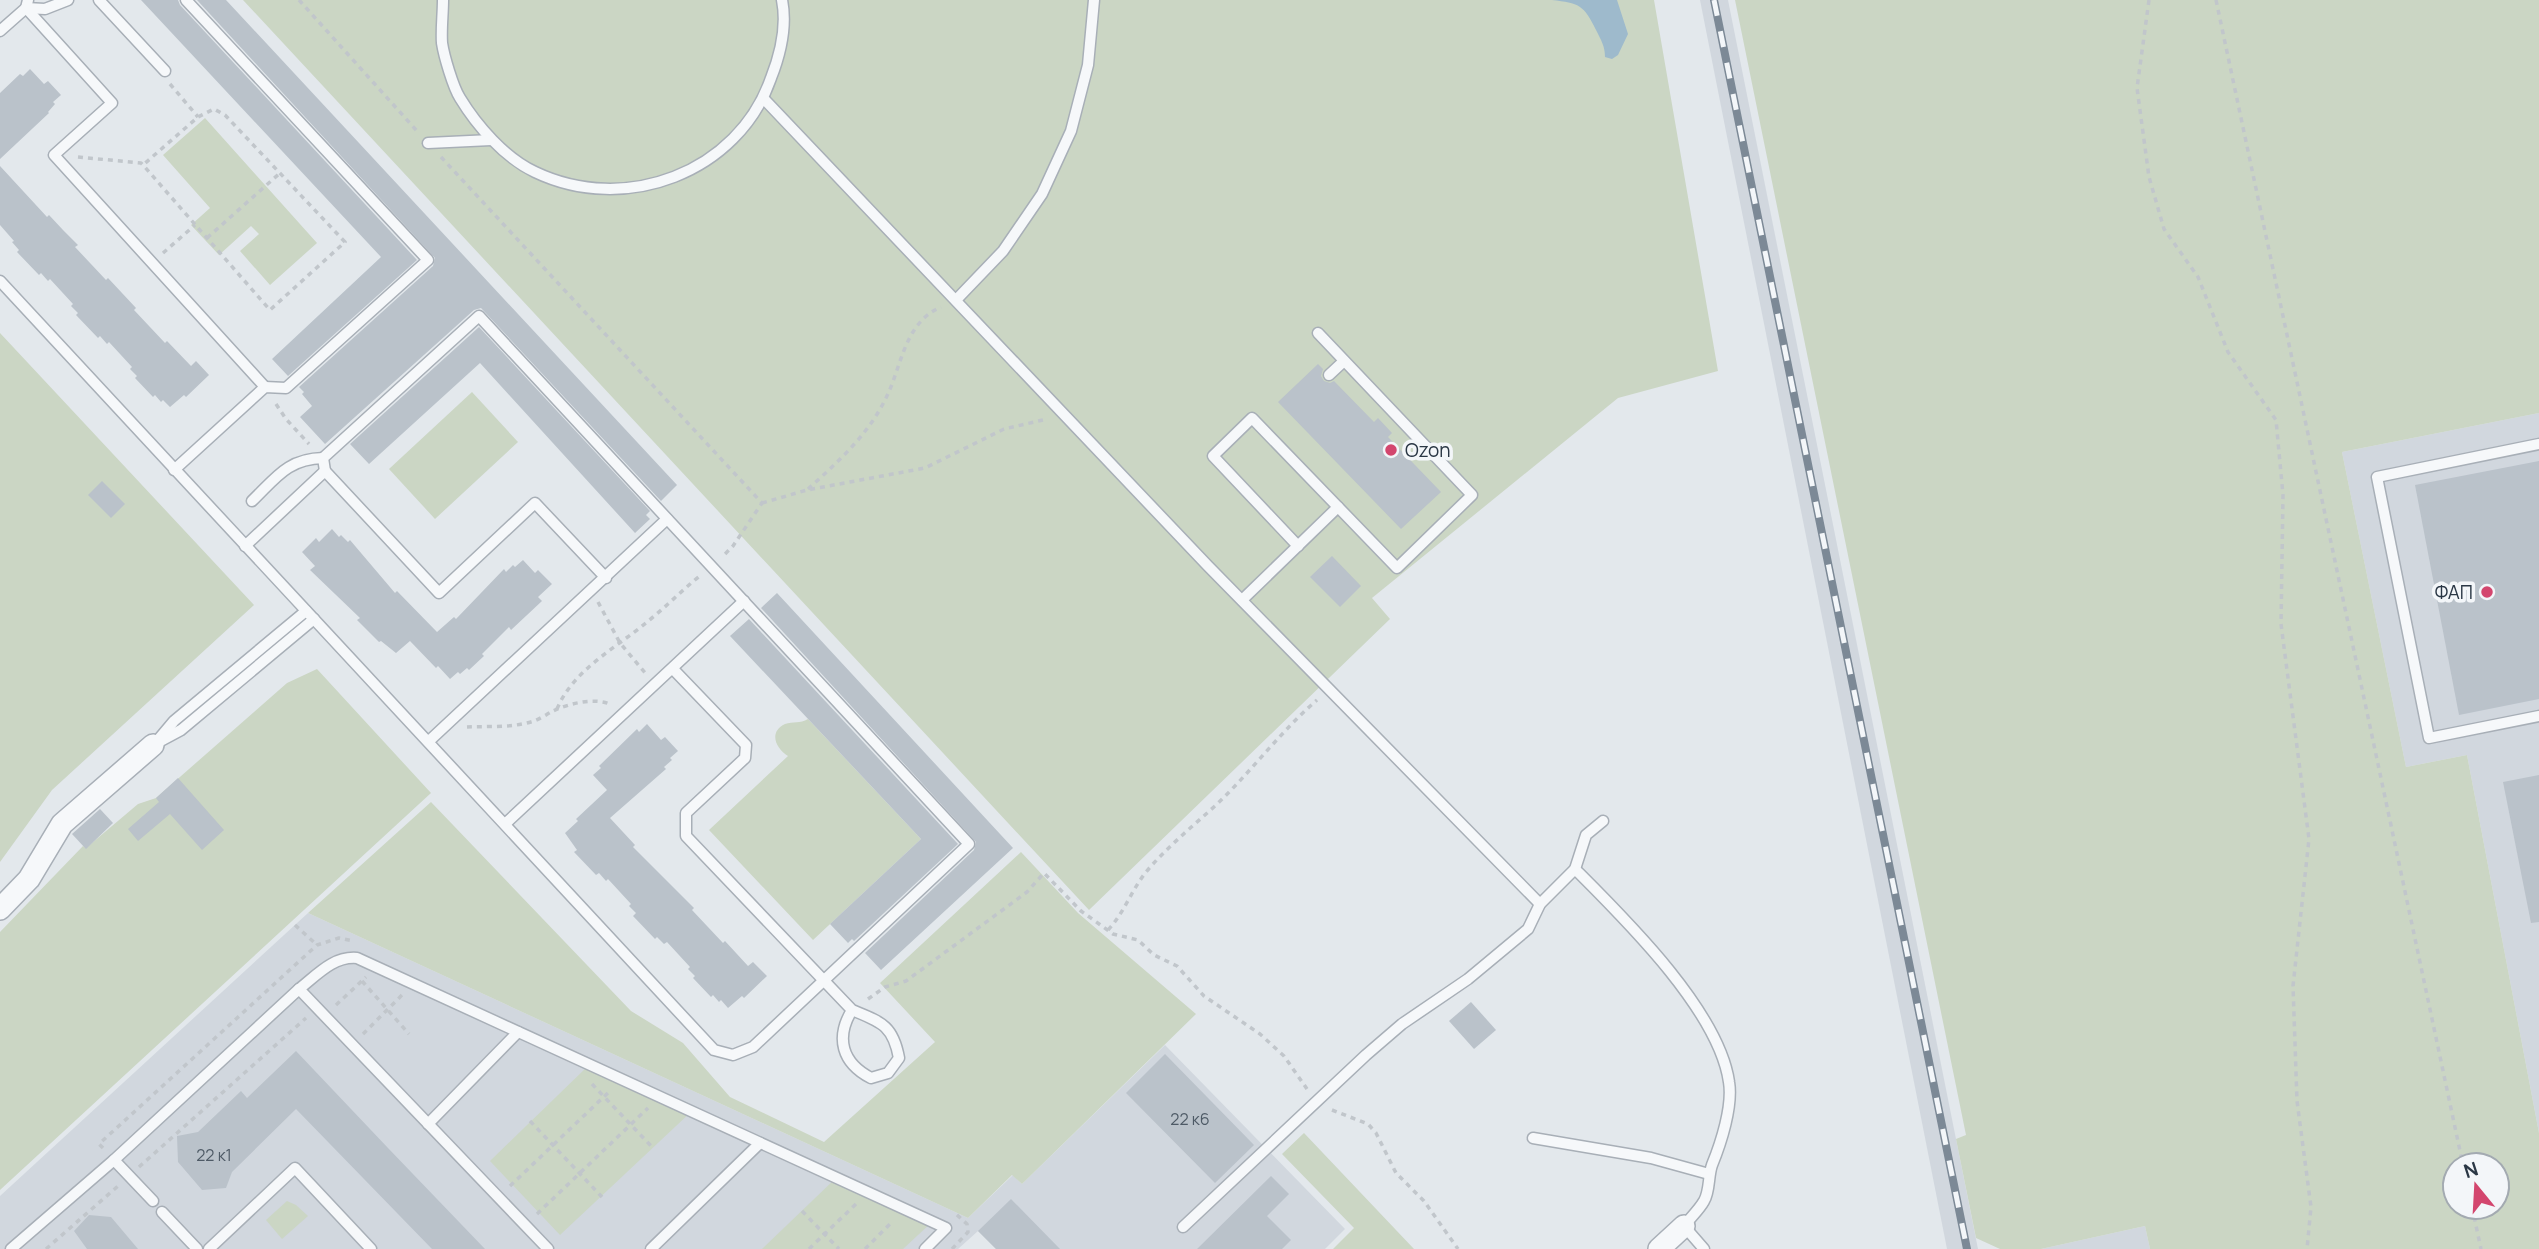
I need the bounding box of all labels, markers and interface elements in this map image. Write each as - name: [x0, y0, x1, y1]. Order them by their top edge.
- place label: Ozon: [1405, 437, 1451, 463]
- marker: Ozon: [1383, 442, 1399, 458]
- place label: ФАП: [2435, 579, 2473, 605]
- marker: ФАП: [2479, 584, 2495, 600]
- house number: 22 к6: [1170, 1108, 1210, 1130]
- house number: 22 к1: [196, 1144, 232, 1166]
- north arrow: [2441, 1151, 2511, 1221]
- text: N: [2460, 1155, 2481, 1184]

